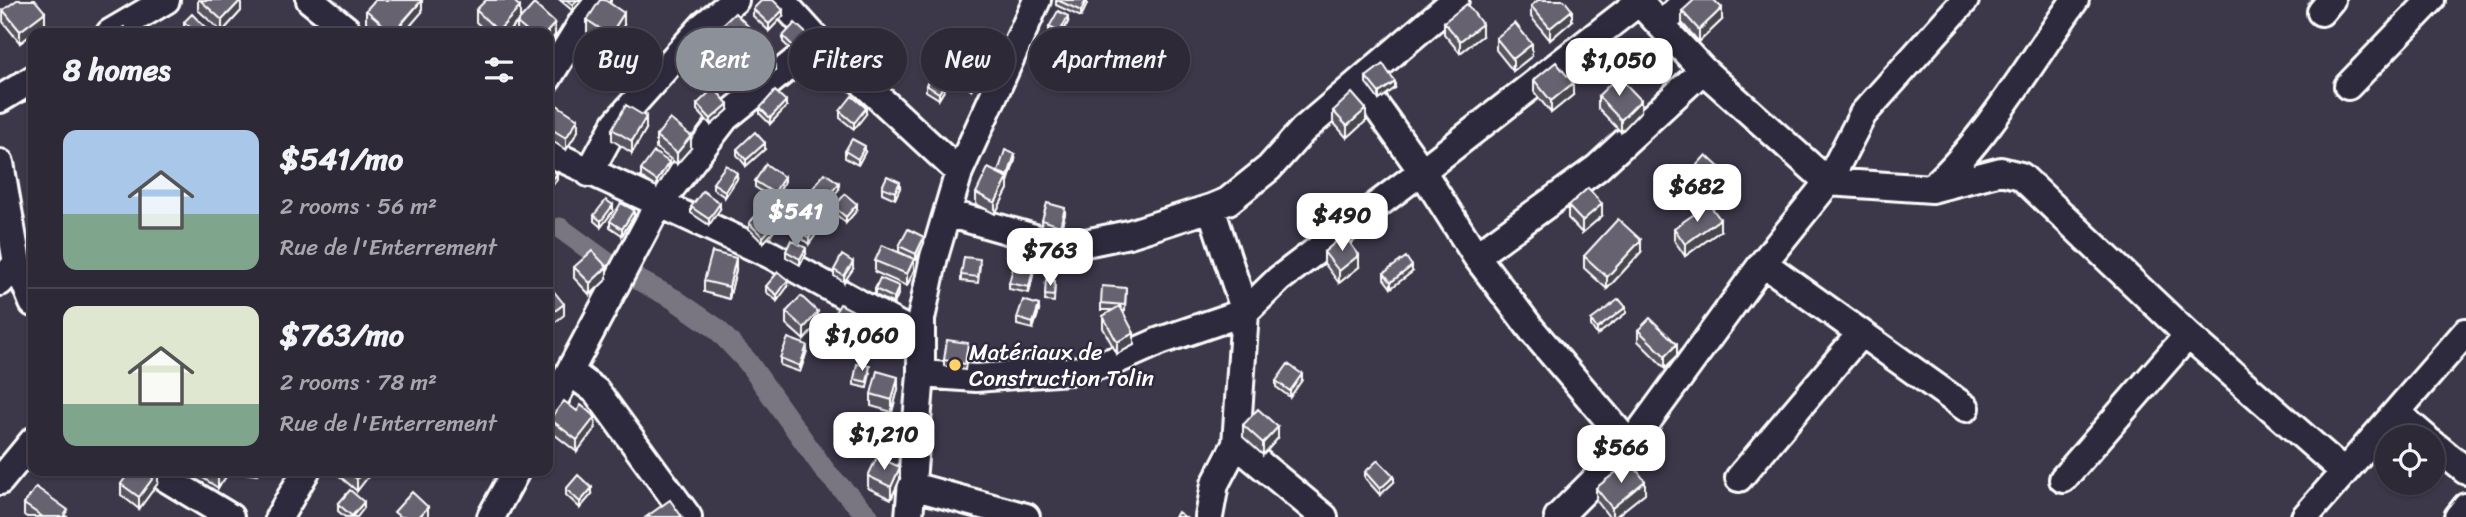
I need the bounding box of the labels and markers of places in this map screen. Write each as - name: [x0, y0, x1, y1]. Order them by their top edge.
- pin: $1,050: [1562, 38, 1676, 98]
- pin: $682: [1656, 164, 1738, 224]
- pin: $541: [755, 190, 837, 249]
- pin: $490: [1301, 194, 1383, 253]
- pin: $763: [1009, 229, 1091, 288]
- pin: $1,060: [805, 314, 919, 373]
- place label: Matériaux de Construction Tolin: [969, 332, 1155, 399]
- marker: Matériaux de Construction Tolin: [947, 357, 963, 373]
- pin: $1,210: [827, 412, 941, 472]
- pin: $566: [1580, 426, 1662, 485]

